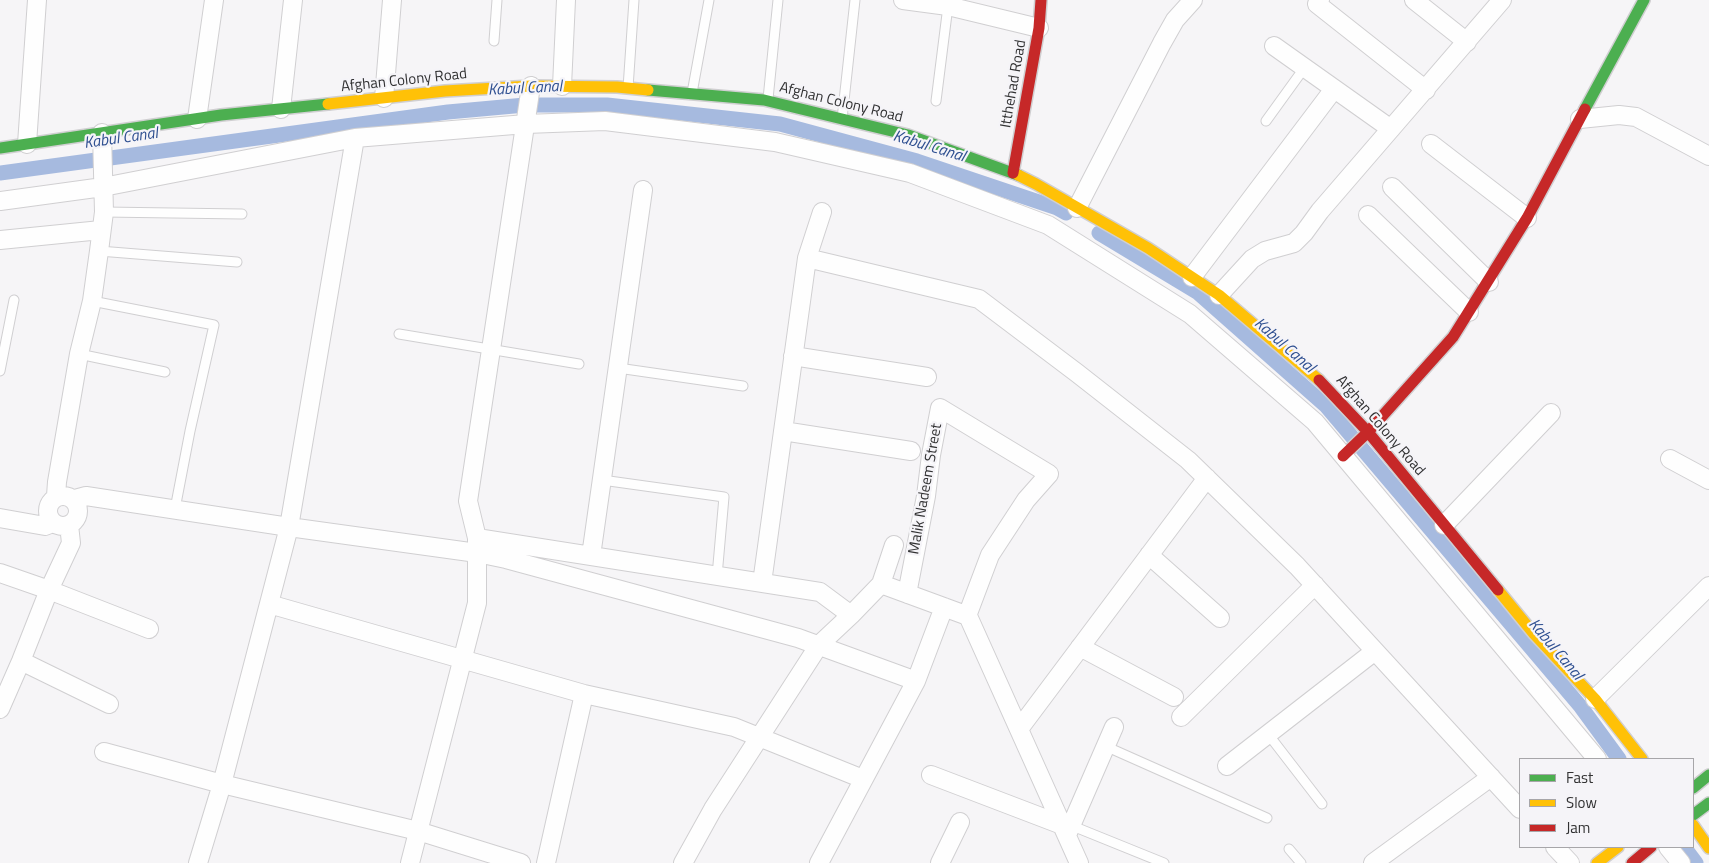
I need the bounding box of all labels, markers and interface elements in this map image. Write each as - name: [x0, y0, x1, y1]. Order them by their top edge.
- street label: Itthehad Road: [997, 39, 1031, 129]
- street label: Afghan Colony Road: [340, 65, 468, 97]
- water label: Kabul Canal: [487, 77, 563, 101]
- street label: Afghan Colony Road: [777, 79, 905, 127]
- water label: Kabul Canal: [83, 124, 159, 154]
- water label: Kabul Canal: [891, 127, 967, 167]
- water label: Kabul Canal: [1250, 314, 1318, 378]
- street label: Afghan Colony Road: [1332, 372, 1428, 480]
- street label: Malik Nadeem Street: [906, 422, 946, 556]
- water label: Kabul Canal: [1524, 615, 1586, 685]
- legend: [1519, 758, 1694, 848]
- text: Fast: [1566, 766, 1593, 789]
- text: Slow: [1566, 791, 1597, 814]
- text: Jam: [1566, 816, 1590, 839]

